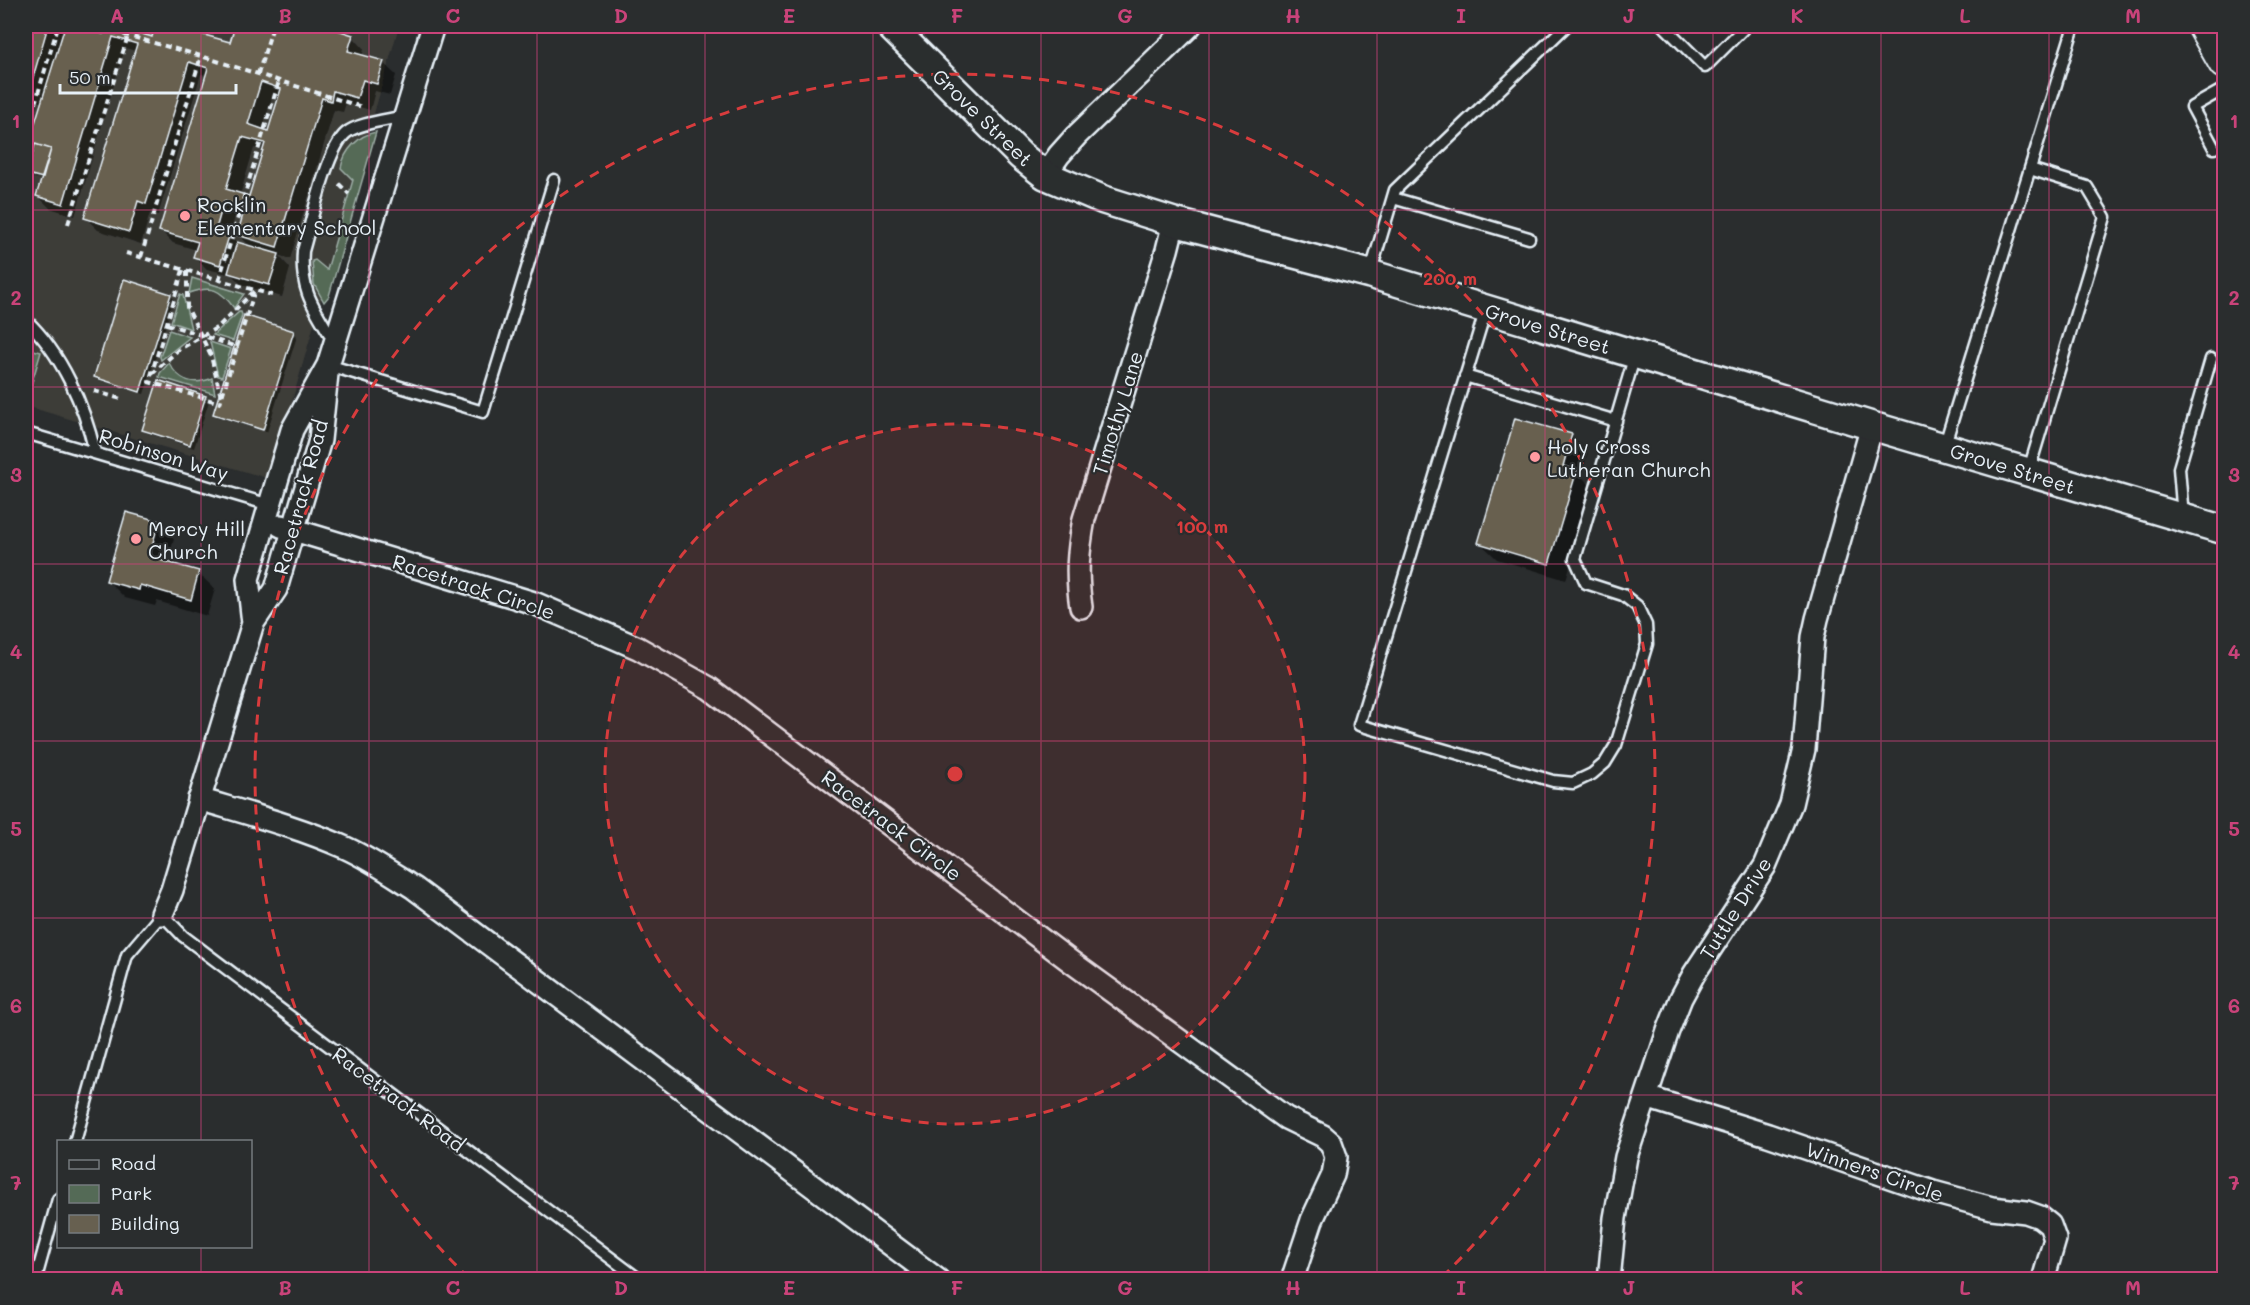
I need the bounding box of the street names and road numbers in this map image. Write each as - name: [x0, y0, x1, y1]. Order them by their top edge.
- street label: Grove Street: [927, 63, 1039, 171]
- street label: Grove Street: [1482, 297, 1614, 359]
- street label: Timothy Lane: [1086, 348, 1148, 478]
- street label: Racetrack Road: [267, 417, 333, 577]
- street label: Robinson Way: [96, 422, 232, 486]
- street label: Grove Street: [1947, 437, 2079, 499]
- street label: Racetrack Circle: [390, 548, 558, 624]
- street label: Racetrack Circle: [817, 764, 967, 886]
- street label: Tuttle Drive: [1693, 852, 1777, 964]
- street label: Racetrack Road: [328, 1041, 470, 1157]
- street label: Winners Circle: [1803, 1135, 1947, 1207]

